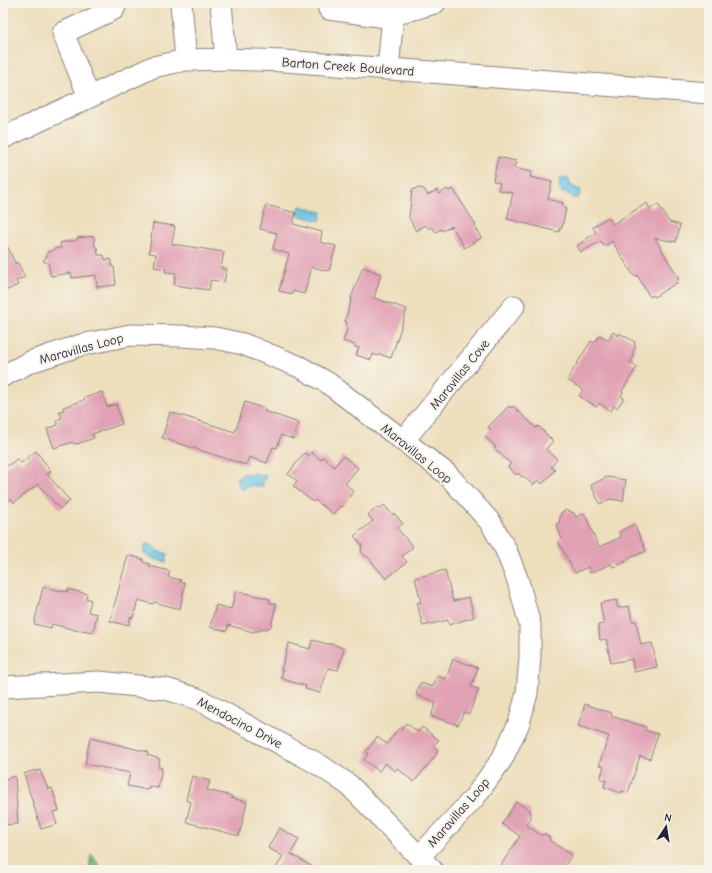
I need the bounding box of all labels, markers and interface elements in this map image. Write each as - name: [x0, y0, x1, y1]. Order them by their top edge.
- street label: Barton Creek Boulevard: [281, 54, 415, 79]
- street label: Maravillas Loop: [37, 330, 125, 367]
- street label: Maravillas Cove: [426, 336, 493, 413]
- street label: Maravillas Loop: [378, 420, 455, 487]
- street label: Mendocino Drive: [195, 694, 285, 751]
- street label: Maravillas Loop: [424, 775, 493, 850]
- north arrow: [646, 807, 686, 847]
- text: N: [663, 811, 673, 825]

